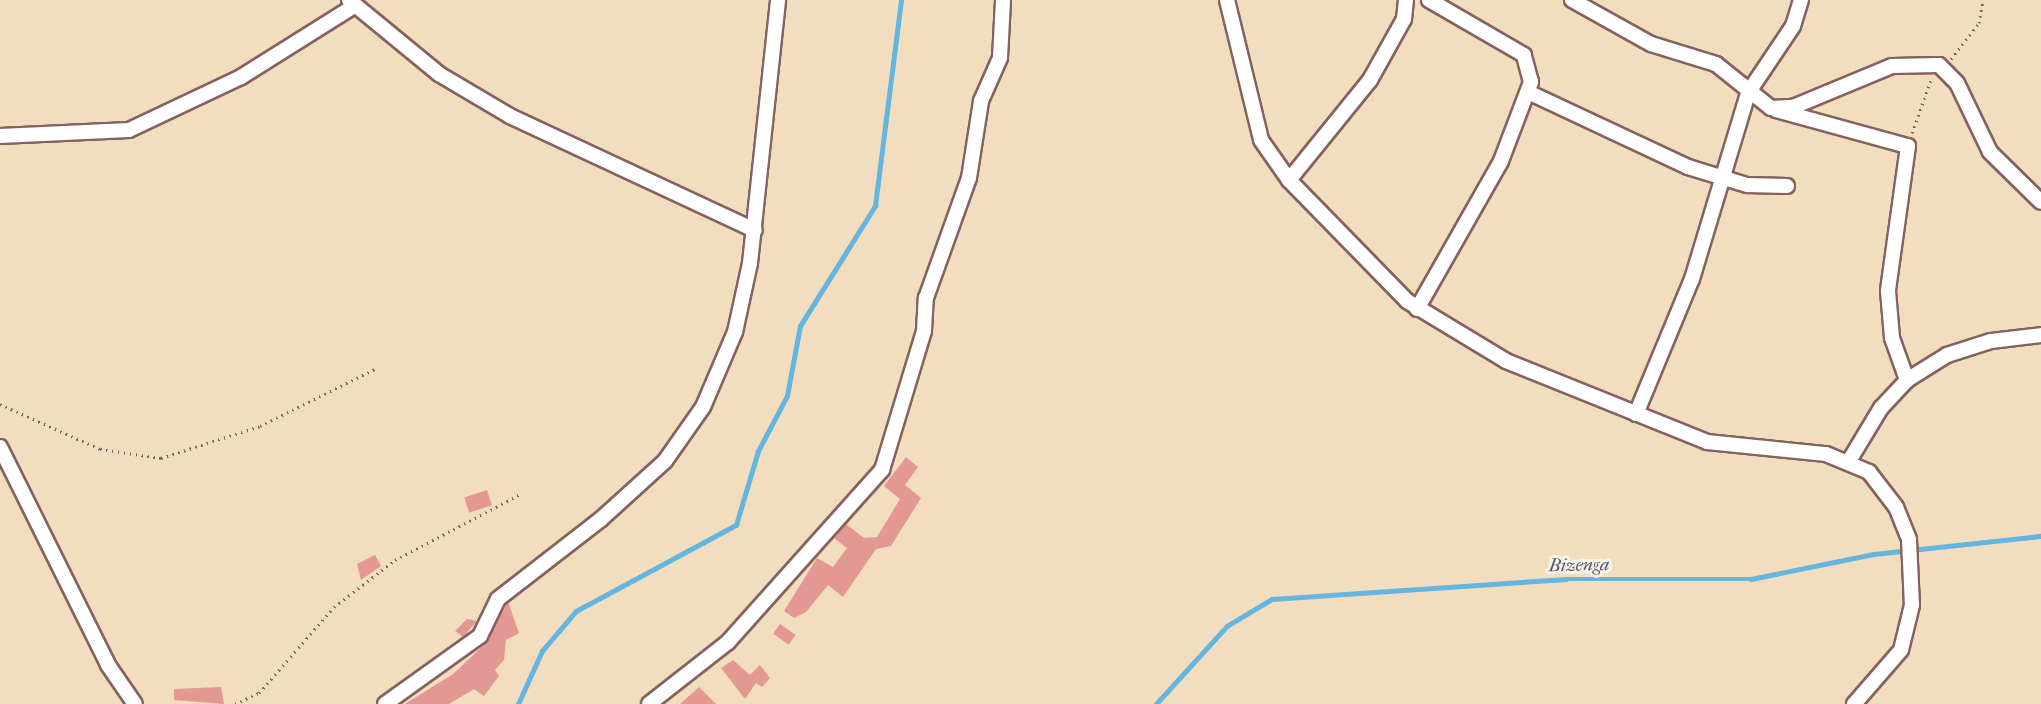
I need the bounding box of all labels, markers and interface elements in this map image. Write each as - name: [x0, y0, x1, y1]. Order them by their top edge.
- water label: Bizenga: [1549, 555, 1609, 577]

